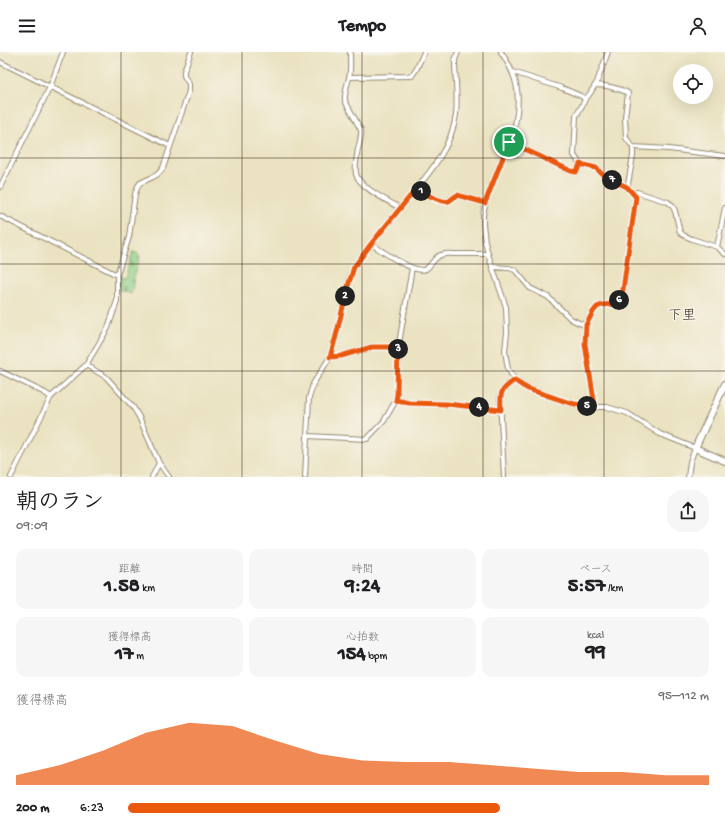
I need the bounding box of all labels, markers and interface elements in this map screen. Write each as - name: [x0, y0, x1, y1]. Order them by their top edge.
- icon: menu: [16, 15, 38, 37]
- icon: person: [687, 15, 709, 37]
- text: Tempo: [339, 16, 386, 37]
- map controls: [673, 64, 713, 104]
- button: locate: [673, 64, 713, 104]
- pin: [492, 125, 526, 159]
- icon: arrive: [498, 131, 520, 153]
- pin: 7: [602, 170, 622, 190]
- text: 7: [609, 174, 615, 186]
- pin: 1: [411, 181, 431, 201]
- text: 1: [419, 185, 423, 197]
- pin: 2: [335, 286, 355, 306]
- text: 2: [342, 290, 348, 302]
- pin: 6: [609, 290, 629, 310]
- text: 6: [616, 294, 622, 306]
- district label: 下里: [668, 308, 696, 325]
- pin: 3: [388, 339, 408, 359]
- text: 3: [395, 343, 401, 355]
- pin: 5: [577, 396, 597, 416]
- pin: 4: [469, 397, 489, 417]
- text: 5: [584, 400, 590, 412]
- text: 4: [476, 401, 482, 413]
- button: share: [667, 490, 709, 532]
- text: 朝のラン: [16, 491, 104, 517]
- text: 09:09: [16, 519, 48, 534]
- text: 距離: [119, 564, 141, 576]
- text: 時間: [352, 564, 374, 576]
- text: ペース: [579, 564, 612, 576]
- text: 1.58: [104, 576, 140, 599]
- text: 9:24: [345, 576, 380, 599]
- text: 5:57: [568, 576, 605, 599]
- text: km: [140, 583, 155, 595]
- text: /km: [605, 583, 623, 595]
- text: kcal: [587, 630, 604, 642]
- text: 獲得標高: [108, 632, 152, 644]
- text: 心拍数: [346, 632, 379, 644]
- text: 99: [585, 642, 606, 665]
- text: 17: [115, 644, 134, 667]
- text: 154: [338, 644, 366, 667]
- text: m: [134, 651, 144, 663]
- text: bpm: [366, 651, 387, 663]
- text: 95–112 m: [659, 689, 709, 704]
- text: 獲得標高: [16, 694, 68, 709]
- text: 200 m: [16, 801, 49, 816]
- text: 6:23: [80, 801, 104, 816]

